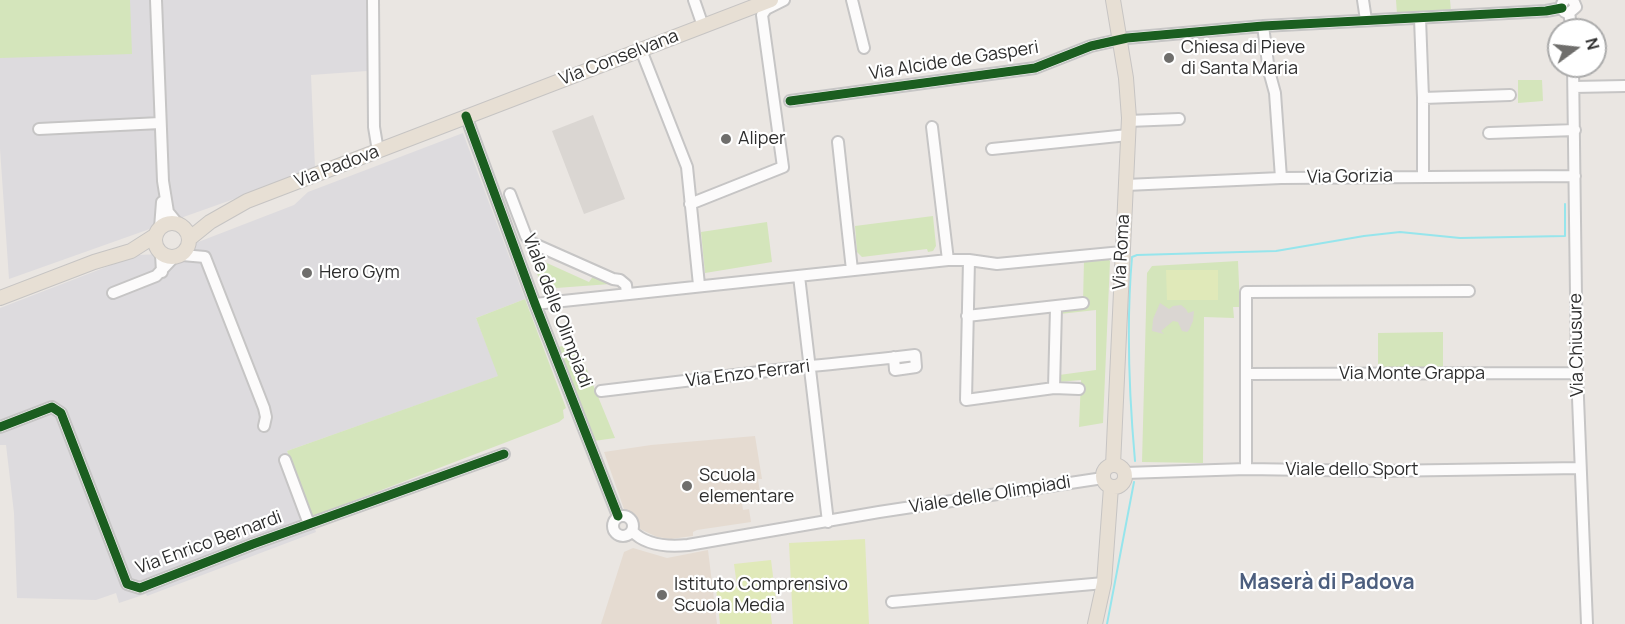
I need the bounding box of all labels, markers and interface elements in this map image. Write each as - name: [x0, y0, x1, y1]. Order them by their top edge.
- north arrow: [1547, 18, 1607, 78]
- street label: Via Conselvana: [556, 25, 682, 91]
- text: N: [1580, 35, 1605, 52]
- street label: Via Alcide de Gasperi: [868, 37, 1040, 85]
- place label: Chiesa di Pieve di Santa Maria: [1181, 37, 1305, 80]
- marker: Chiesa di Pieve di Santa Maria: [1162, 51, 1176, 65]
- place label: Aliper: [738, 128, 785, 150]
- marker: Aliper: [719, 132, 733, 146]
- street label: Via Padova: [292, 141, 382, 193]
- street label: Via Gorizia: [1307, 165, 1393, 189]
- street label: Via Roma: [1109, 214, 1135, 290]
- street label: Viale delle Olimpiadi: [518, 231, 596, 391]
- place label: Hero Gym: [319, 262, 400, 284]
- marker: Hero Gym: [300, 266, 314, 280]
- street label: Via Chiusure: [1565, 293, 1589, 397]
- street label: Via Enzo Ferrari: [685, 356, 811, 392]
- street label: Via Monte Grappa: [1339, 363, 1485, 385]
- street label: Viale dello Sport: [1286, 459, 1418, 481]
- place label: Scuola elementare: [699, 465, 794, 508]
- street label: Viale delle Olimpiadi: [908, 472, 1072, 518]
- marker: Scuola elementare: [680, 479, 694, 493]
- street label: Via Enrico Bernardi: [133, 507, 285, 579]
- district label: Maserà di Padova: [1239, 570, 1415, 596]
- place label: Istituto Comprensivo Scuola Media: [674, 574, 848, 616]
- marker: Istituto Comprensivo Scuola Media: [655, 588, 669, 602]

